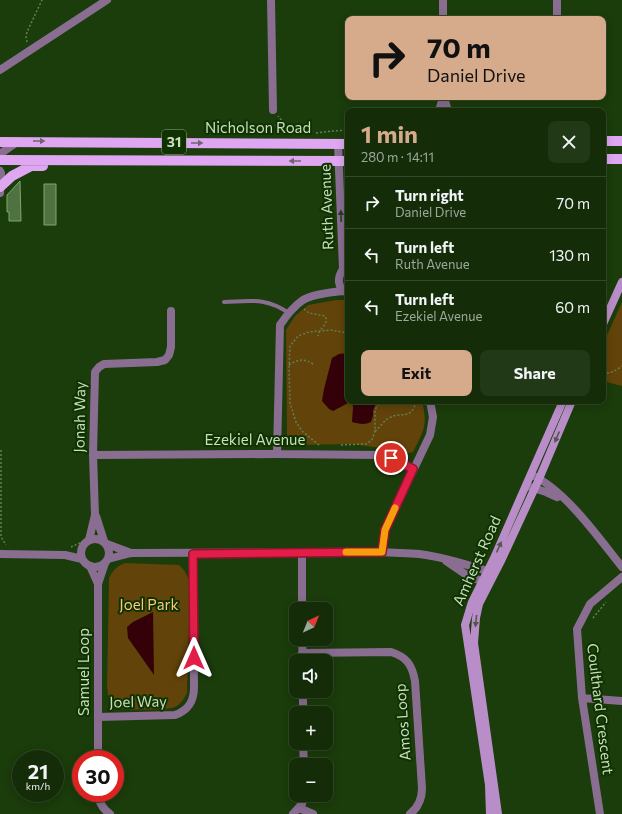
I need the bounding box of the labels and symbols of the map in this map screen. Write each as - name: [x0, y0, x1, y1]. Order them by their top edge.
- street label: Nicholson Road: [205, 118, 311, 136]
- road number: 31: [162, 130, 186, 154]
- one-way arrow: [33, 138, 46, 144]
- one-way arrow: [191, 140, 204, 146]
- one-way arrow: [288, 158, 301, 164]
- street label: Ruth Avenue: [316, 164, 336, 250]
- one-way arrow: [337, 210, 344, 222]
- street label: Jonah Way: [69, 381, 89, 453]
- street label: Ezekiel Avenue: [205, 430, 305, 448]
- one-way arrow: [554, 431, 560, 442]
- pin: [374, 441, 408, 475]
- street label: Amherst Road: [448, 513, 504, 608]
- one-way arrow: [496, 542, 502, 553]
- park label: Joel Park: [119, 595, 179, 613]
- north arrow: [289, 602, 333, 646]
- one-way arrow: [473, 615, 479, 627]
- street label: Samuel Loop: [74, 628, 92, 716]
- position arrow: [173, 637, 215, 679]
- street label: Coulthard Crescent: [584, 642, 618, 776]
- street label: Amos Loop: [390, 683, 414, 761]
- street label: Joel Way: [109, 691, 167, 711]
- speed limit sign: 30: [72, 750, 124, 802]

